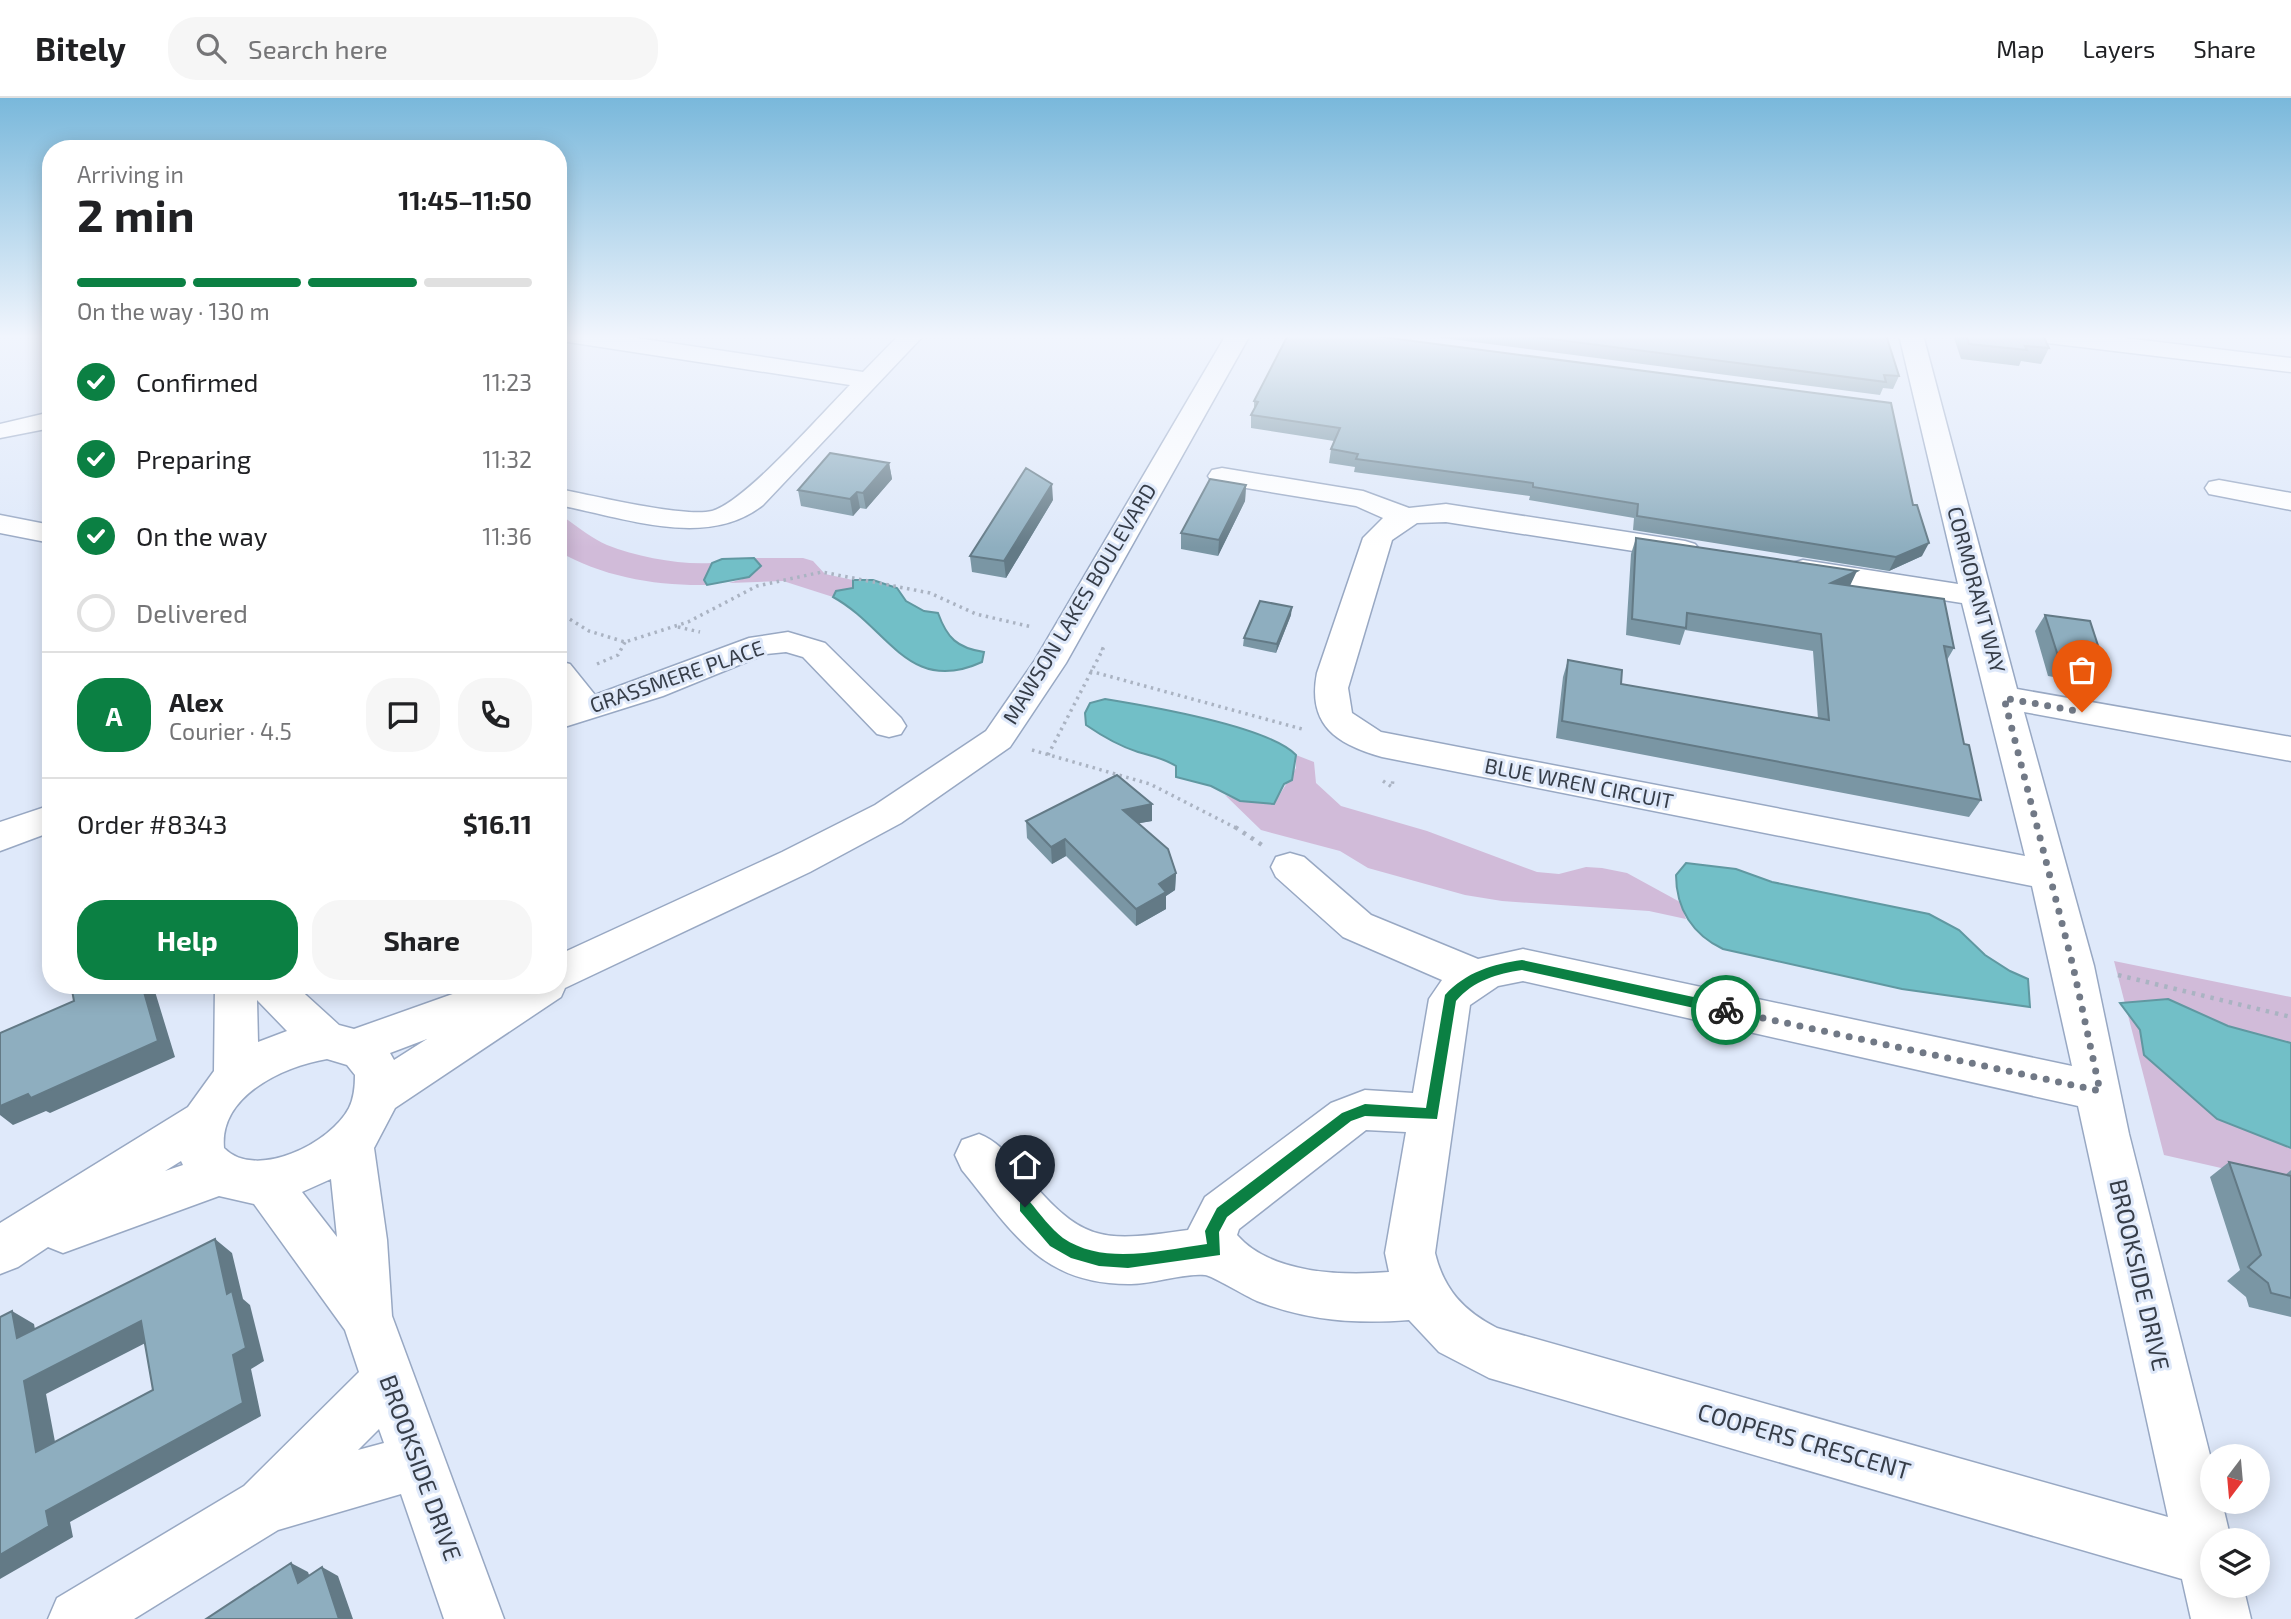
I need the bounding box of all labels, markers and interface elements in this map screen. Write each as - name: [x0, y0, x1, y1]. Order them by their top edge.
- search box: [168, 17, 658, 80]
- text: Bitely: [35, 28, 126, 68]
- icon: search: [192, 29, 230, 67]
- text: Search here: [248, 33, 388, 64]
- text: Map: [1996, 34, 2044, 63]
- text: Layers: [2082, 34, 2155, 63]
- text: Share: [2193, 34, 2256, 63]
- text: Arriving in: [77, 160, 184, 188]
- text: 11:45–11:50: [398, 184, 532, 215]
- text: 2 min: [77, 186, 195, 241]
- text: On the way · 130 m: [77, 297, 270, 325]
- icon: check: [77, 363, 115, 401]
- text: Confirmed: [136, 366, 259, 397]
- text: 11:23: [483, 368, 532, 396]
- icon: check: [77, 440, 115, 478]
- text: Preparing: [136, 443, 251, 474]
- text: 11:32: [483, 445, 532, 473]
- street label: MAWSON LAKES BOULEVARD: [997, 478, 1161, 728]
- street label: CORMORANT WAY: [1943, 504, 2012, 676]
- icon: check: [77, 517, 115, 555]
- text: On the way: [136, 520, 267, 551]
- text: 11:36: [482, 522, 532, 550]
- text: Delivered: [136, 597, 248, 628]
- street label: GRASSMERE PLACE: [586, 634, 767, 717]
- pin: [2052, 640, 2112, 712]
- icon: bag: [2063, 651, 2101, 689]
- button: chat: [366, 678, 440, 752]
- button: phone: [458, 678, 532, 752]
- text: Alex: [169, 686, 224, 717]
- text: A: [106, 700, 122, 731]
- text: Courier · 4.5: [169, 717, 292, 745]
- street label: BLUE WREN CIRCUIT: [1483, 752, 1676, 813]
- text: Order #8343: [77, 808, 228, 839]
- text: $16.11: [463, 808, 532, 839]
- button: Help: [77, 900, 298, 980]
- button: Share: [312, 900, 532, 980]
- courier: [1691, 975, 1761, 1045]
- icon: bike: [1707, 991, 1745, 1029]
- pin: [995, 1135, 1055, 1207]
- icon: home: [1006, 1146, 1044, 1184]
- street label: BROOKSIDE DRIVE: [2104, 1176, 2177, 1373]
- street label: BROOKSIDE DRIVE: [374, 1371, 468, 1564]
- street label: COOPERS CRESCENT: [1695, 1396, 1914, 1485]
- north arrow: [2200, 1444, 2270, 1514]
- map controls: [2200, 1444, 2270, 1598]
- button: layers: [2200, 1528, 2270, 1598]

